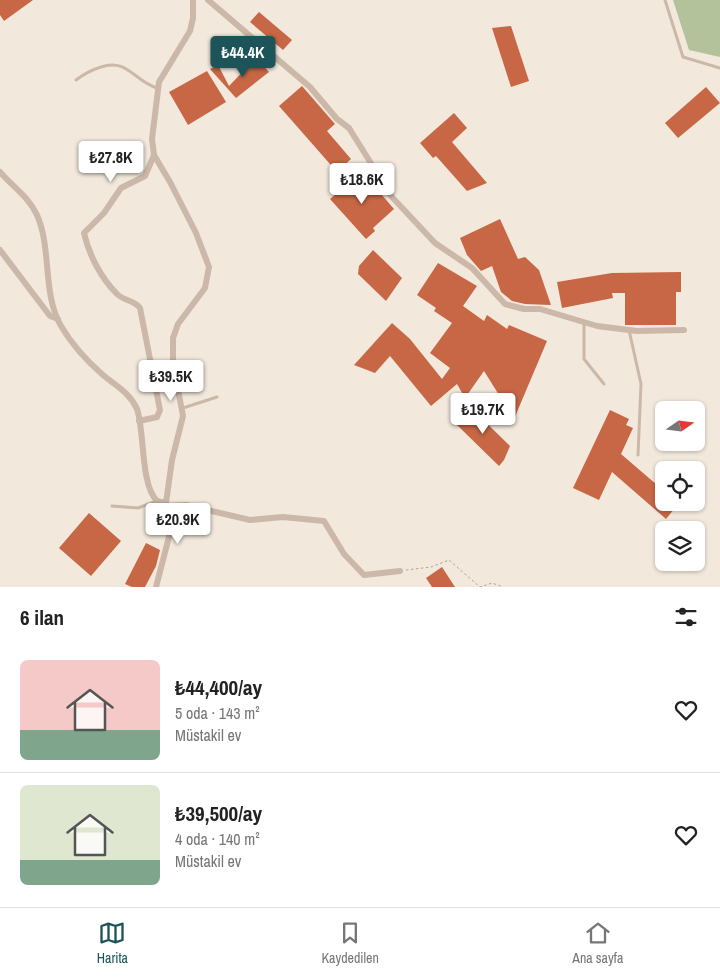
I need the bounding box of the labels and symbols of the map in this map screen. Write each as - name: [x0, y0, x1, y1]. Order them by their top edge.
- pin: ₺44.4K: [202, 36, 284, 78]
- pin: ₺27.8K: [70, 140, 152, 183]
- pin: ₺18.6K: [321, 162, 403, 205]
- pin: ₺39.5K: [130, 360, 212, 402]
- pin: ₺19.7K: [442, 392, 524, 435]
- north arrow: [655, 401, 705, 451]
- pin: ₺20.9K: [137, 502, 219, 545]

